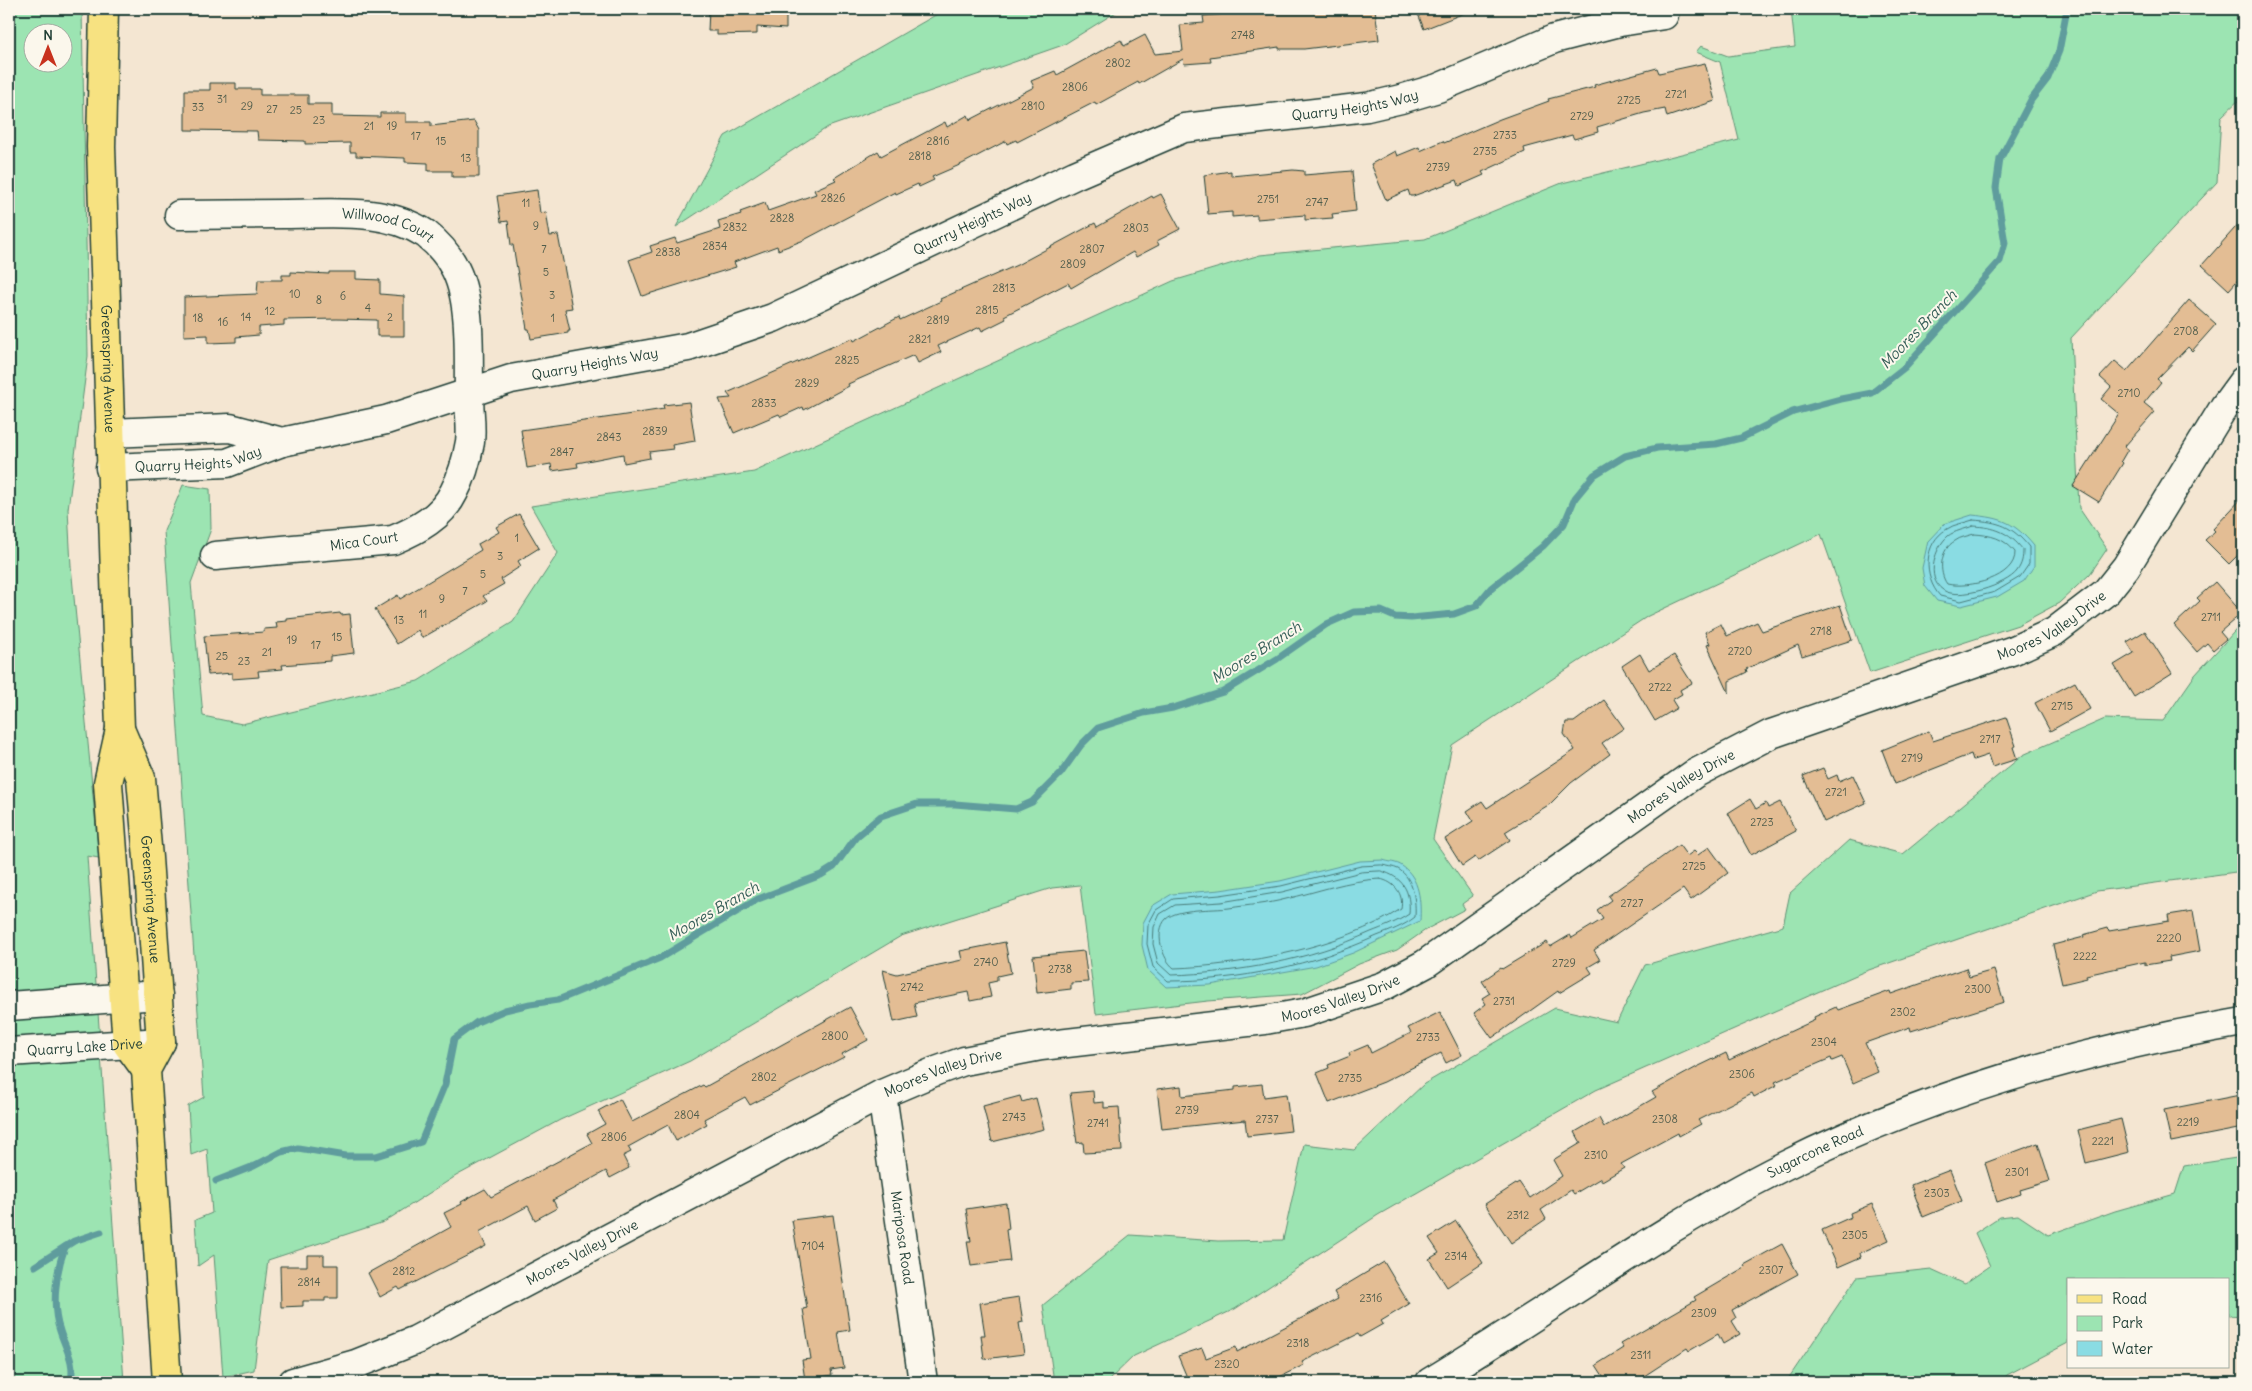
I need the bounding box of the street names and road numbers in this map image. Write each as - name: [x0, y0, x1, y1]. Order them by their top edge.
- street label: Quarry Heights Way: [1291, 85, 1421, 125]
- street label: Quarry Heights Way: [910, 188, 1034, 259]
- street label: Willwood Court: [342, 204, 438, 246]
- street label: Greenspring Avenue: [97, 305, 119, 433]
- street label: Quarry Heights Way: [530, 344, 660, 384]
- street label: Quarry Heights Way: [134, 442, 264, 476]
- street label: Mica Court: [329, 527, 399, 555]
- street label: Moores Valley Drive: [1995, 587, 2109, 664]
- street label: Moores Valley Drive: [1624, 745, 1738, 827]
- street label: Greenspring Avenue: [137, 835, 164, 964]
- street label: Moores Valley Drive: [1280, 970, 1403, 1026]
- street label: Quarry Lake Drive: [26, 1034, 143, 1060]
- street label: Moores Valley Drive: [881, 1045, 1004, 1101]
- street label: Sugarcone Road: [1764, 1122, 1866, 1182]
- street label: Mariposa Road: [887, 1189, 918, 1286]
- street label: Moores Valley Drive: [523, 1215, 641, 1289]

